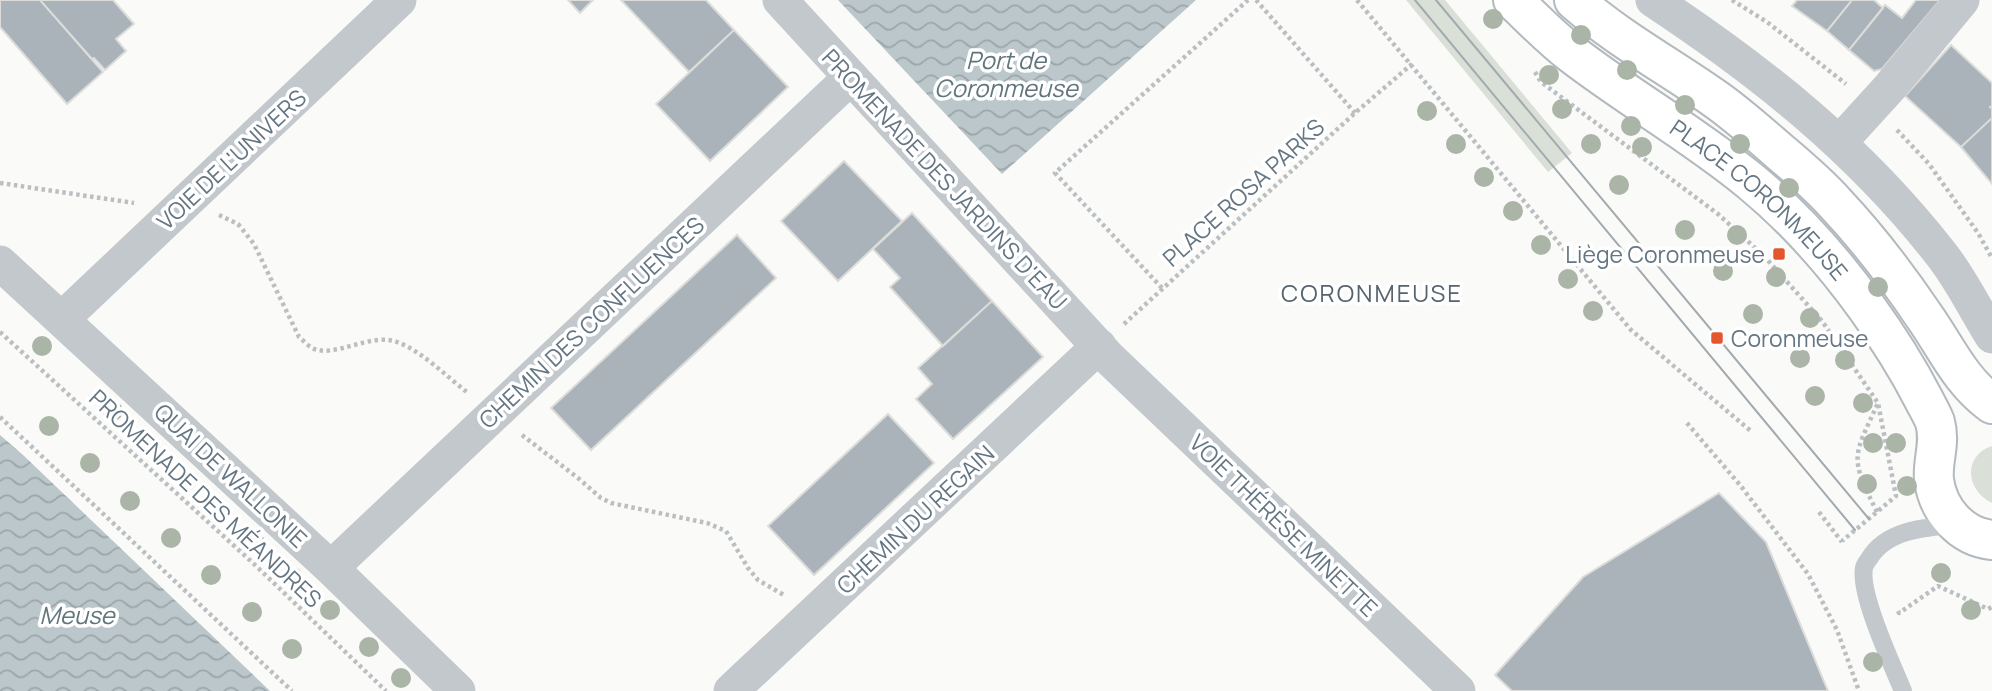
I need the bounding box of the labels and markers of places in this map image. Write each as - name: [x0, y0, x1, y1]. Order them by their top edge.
- place label: Liège Coronmeuse: [1565, 238, 1765, 270]
- marker: Liège Coronmeuse: [1771, 246, 1787, 262]
- place label: Coronmeuse: [1731, 322, 1868, 354]
- marker: Coronmeuse: [1709, 330, 1725, 346]

